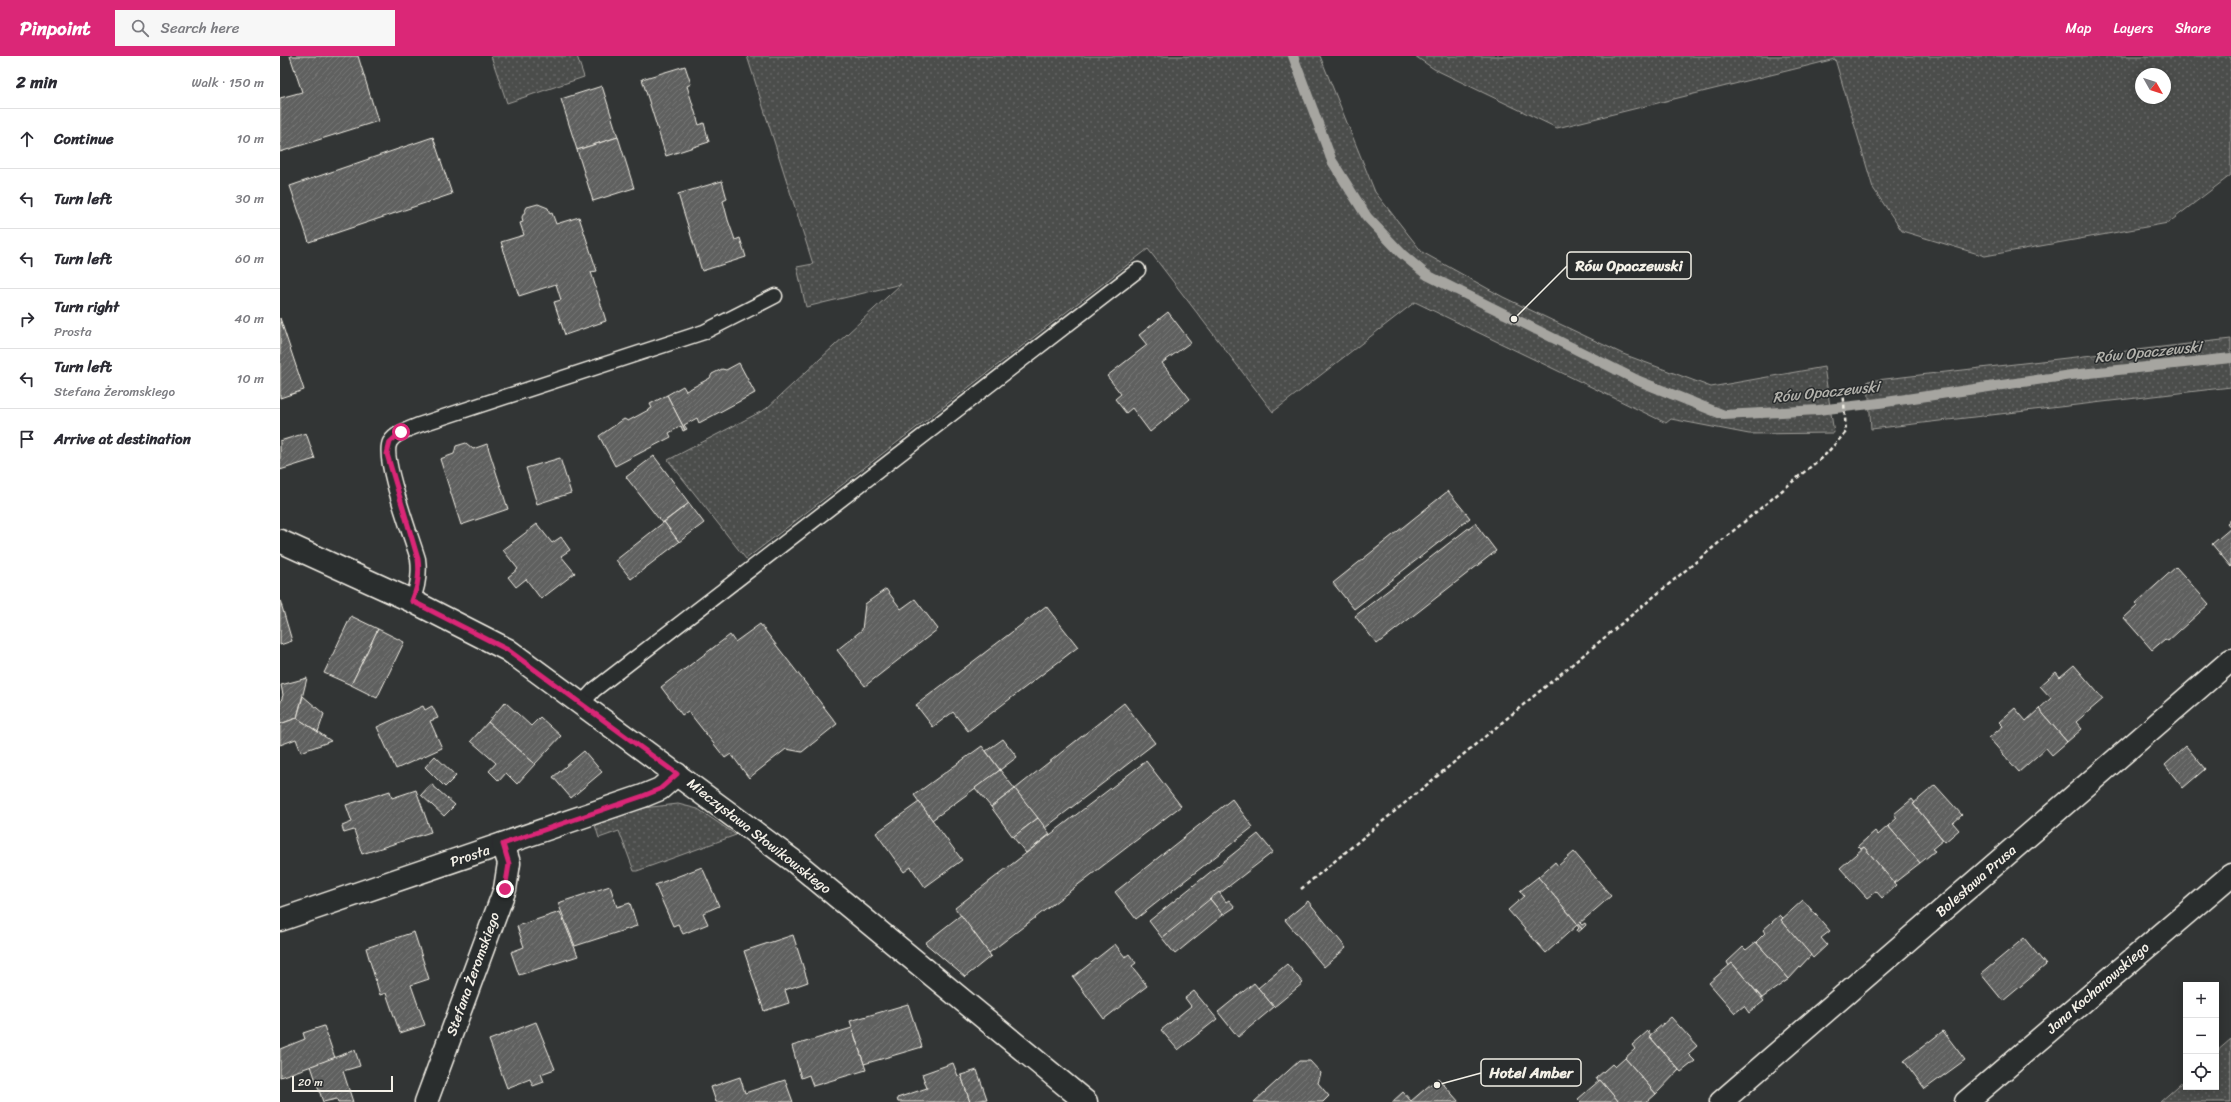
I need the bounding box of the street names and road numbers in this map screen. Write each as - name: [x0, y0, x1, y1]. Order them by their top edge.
- street label: Mieczysława Słowikowskiego: [681, 771, 837, 901]
- street label: Prosta: [447, 837, 494, 874]
- street label: Bolesława Prusa: [1930, 839, 2022, 923]
- street label: Stefana Żeromskiego: [439, 908, 507, 1040]
- street label: Jana Kochanowskiego: [2040, 936, 2155, 1041]

